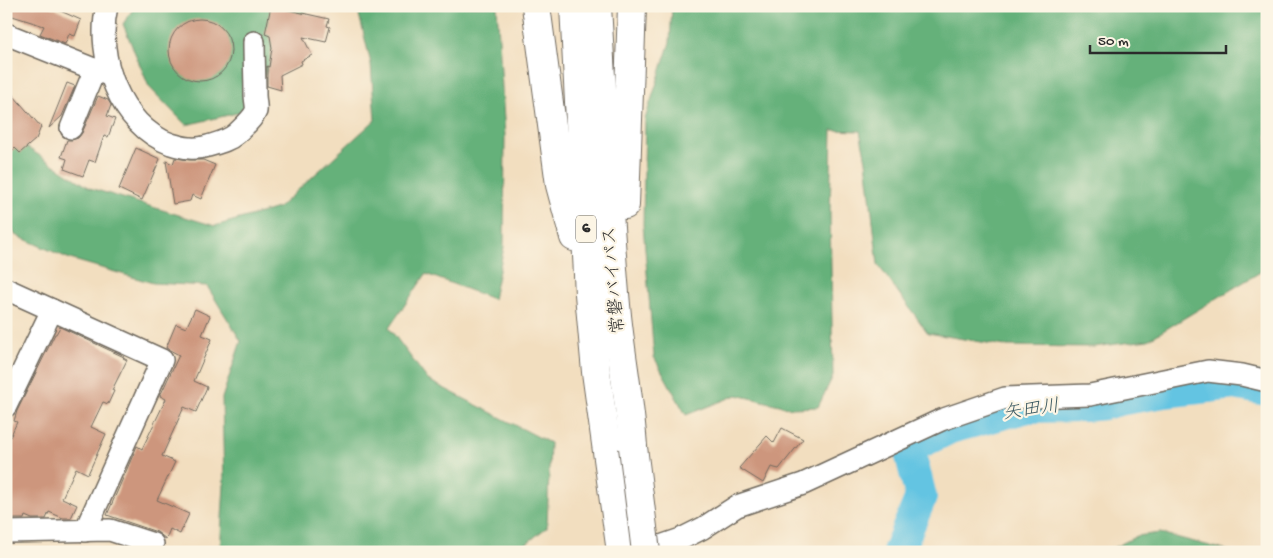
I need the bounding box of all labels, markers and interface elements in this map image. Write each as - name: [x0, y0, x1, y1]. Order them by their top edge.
- scale bar: [1090, 22, 1227, 54]
- text: 50 m: [1098, 33, 1129, 51]
- road number: 6: [576, 215, 596, 242]
- street label: 常磐バイパス: [599, 225, 630, 335]
- water label: 矢田川: [1001, 396, 1061, 426]

